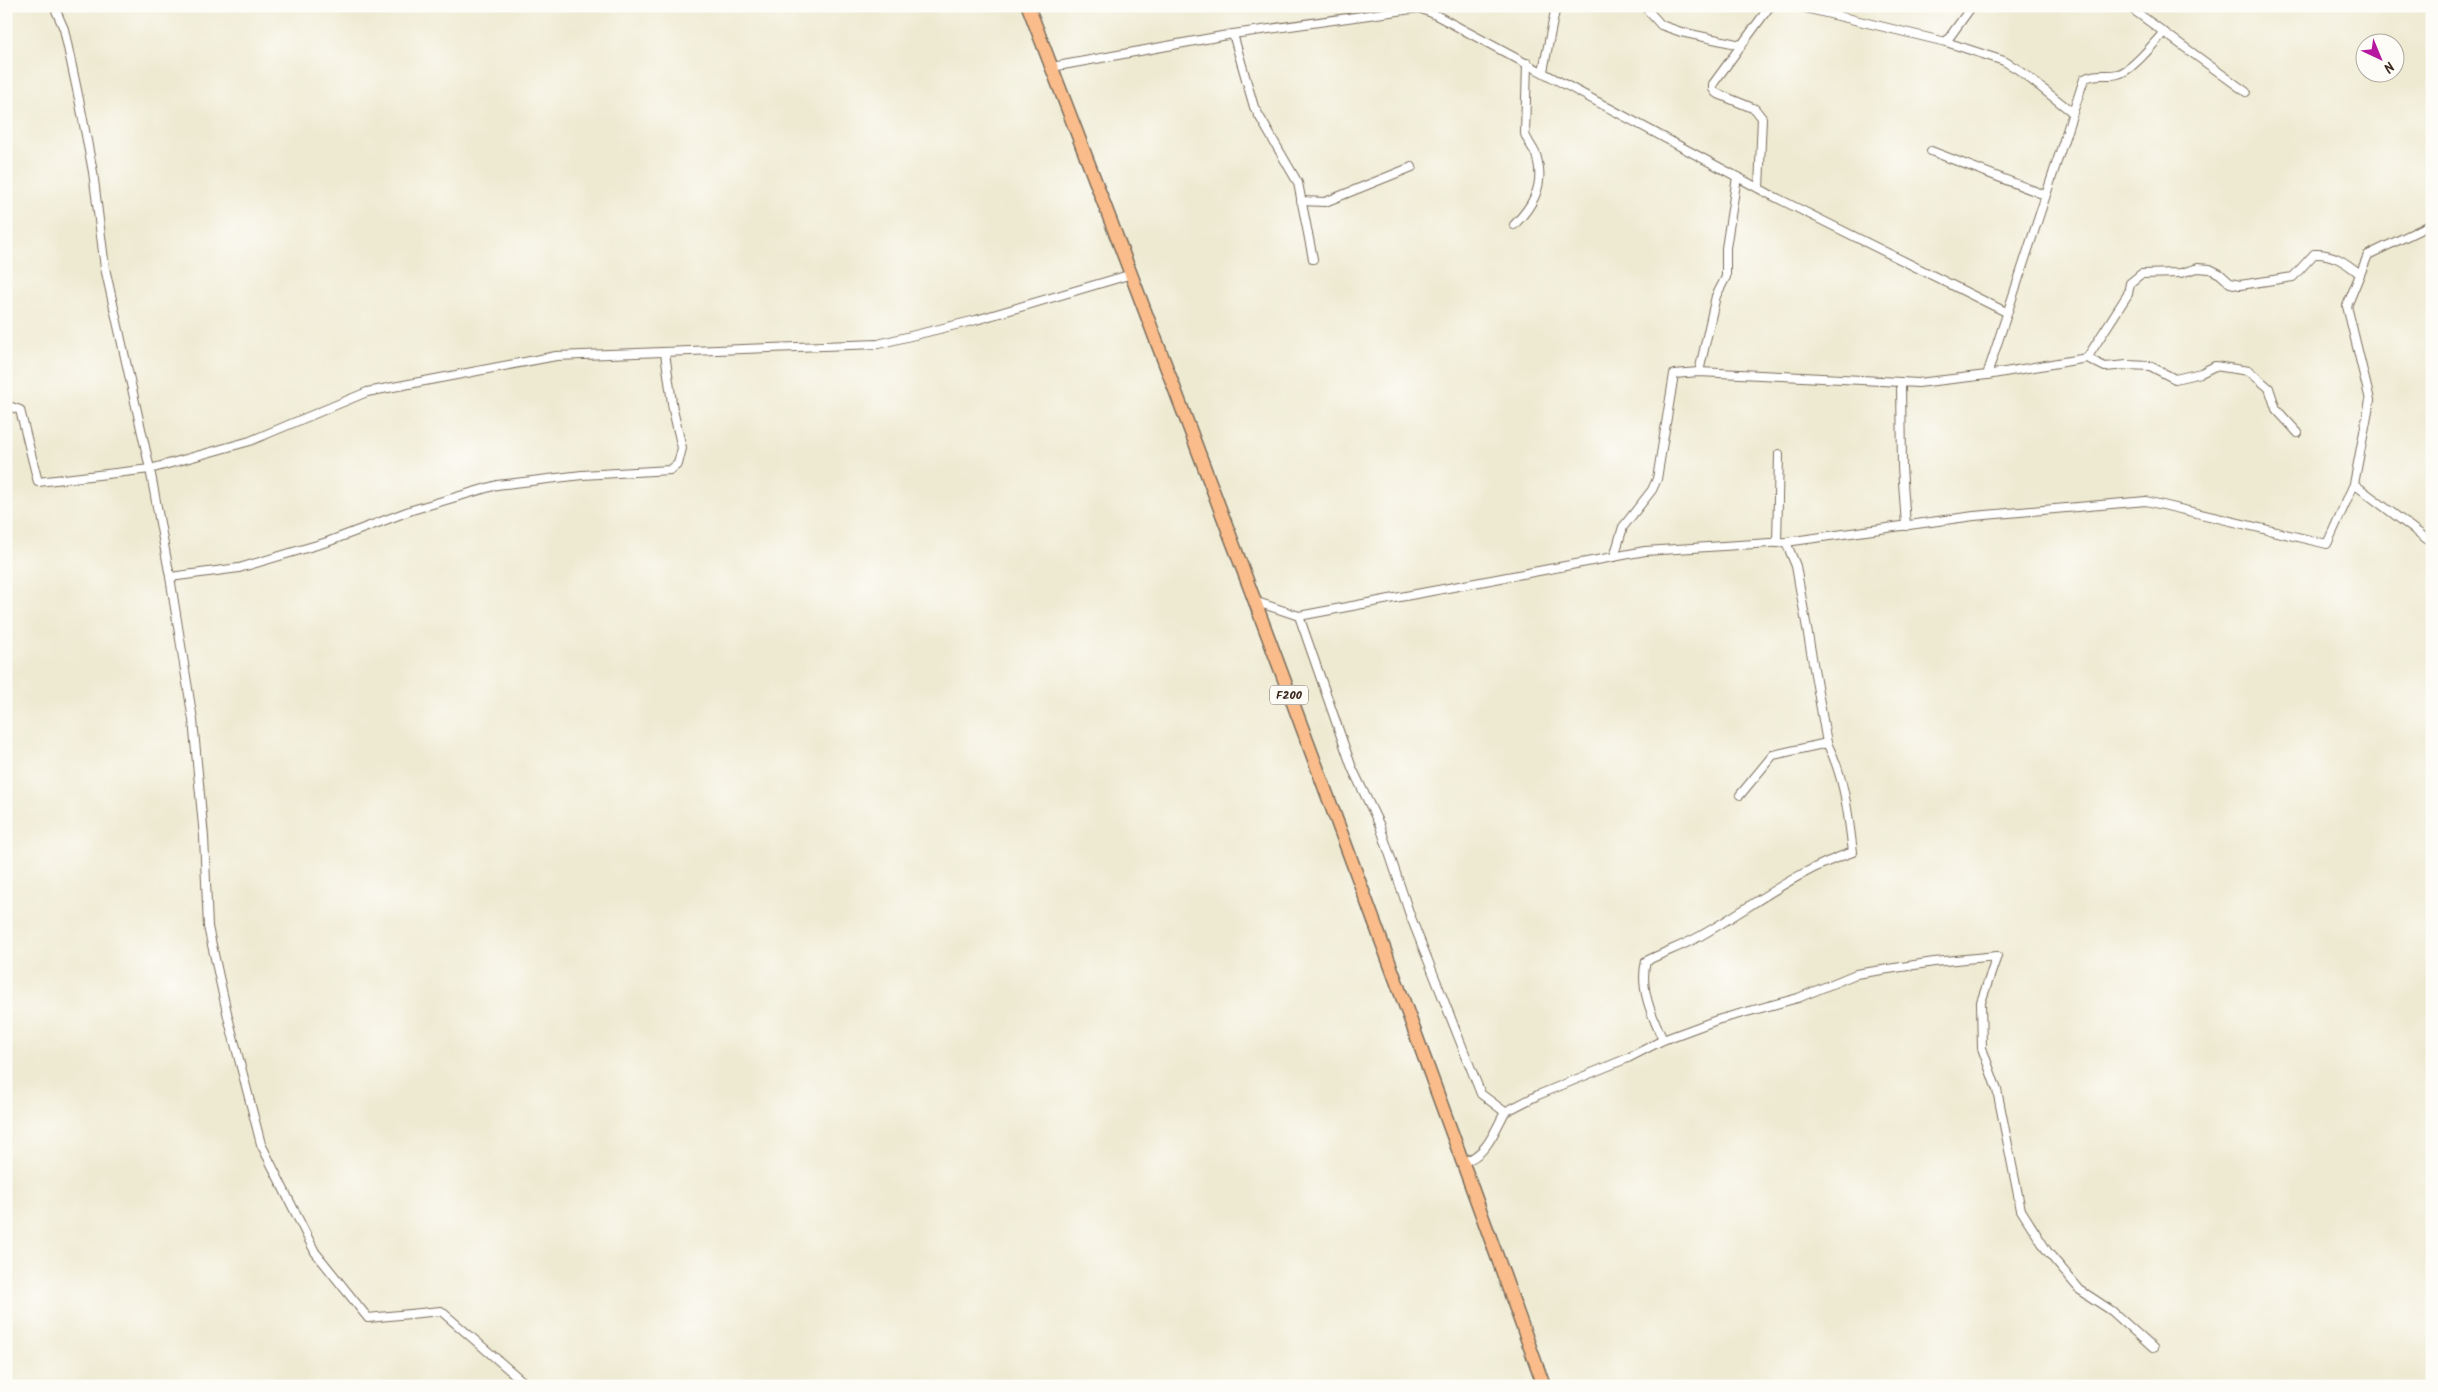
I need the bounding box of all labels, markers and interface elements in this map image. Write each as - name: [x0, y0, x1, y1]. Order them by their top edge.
- north arrow: [2356, 32, 2406, 82]
- text: N: [2377, 56, 2399, 78]
- road number: F200: [1270, 686, 1308, 704]

